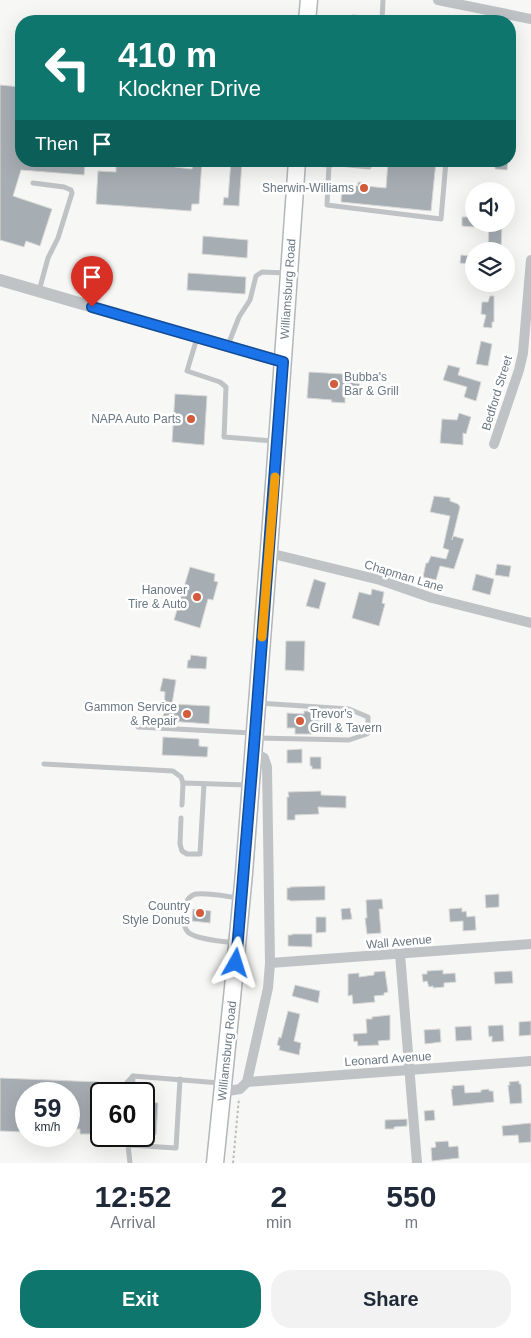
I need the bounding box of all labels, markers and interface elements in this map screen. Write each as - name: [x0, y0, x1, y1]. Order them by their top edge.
- icon: left: [35, 35, 100, 100]
- text: 410 m: [118, 35, 217, 74]
- text: Klockner Drive: [118, 76, 261, 101]
- icon: arrive: [88, 130, 116, 158]
- text: Then: [35, 133, 78, 154]
- place label: Sherwin-Williams: [262, 181, 354, 195]
- marker: Sherwin-Williams: [358, 182, 370, 194]
- map controls: [465, 182, 515, 292]
- button: sound: [465, 182, 515, 232]
- street label: Williamsburg Road: [278, 238, 298, 340]
- button: layers: [465, 242, 515, 292]
- pin: [71, 256, 113, 307]
- icon: arrive: [78, 263, 106, 291]
- street label: Bedford Street: [479, 353, 515, 432]
- place label: Bubba's Bar & Grill: [344, 370, 399, 398]
- marker: Bubba's Bar & Grill: [328, 378, 340, 390]
- place label: NAPA Auto Parts: [91, 412, 181, 426]
- marker: NAPA Auto Parts: [185, 413, 197, 425]
- street label: Chapman Lane: [363, 557, 446, 595]
- place label: Hanover Tire & Auto: [128, 583, 187, 611]
- marker: Hanover Tire & Auto: [191, 591, 203, 603]
- place label: Gammon Service & Repair: [84, 700, 177, 728]
- place label: Trevor's Grill & Tavern: [310, 707, 382, 735]
- marker: Gammon Service & Repair: [181, 708, 193, 720]
- marker: Trevor's Grill & Tavern: [294, 715, 306, 727]
- place label: Country Style Donuts: [122, 899, 190, 927]
- marker: Country Style Donuts: [194, 907, 206, 919]
- street label: Wall Avenue: [365, 932, 433, 952]
- position arrow: [209, 936, 261, 988]
- street label: Williamsburg Road: [215, 1000, 239, 1102]
- street label: Leonard Avenue: [344, 1049, 432, 1069]
- speed limit sign: 60: [90, 1082, 155, 1147]
- text: 59: [34, 1094, 61, 1122]
- text: km/h: [34, 1120, 61, 1134]
- text: 12:52: [95, 1180, 171, 1213]
- text: 2: [270, 1180, 287, 1213]
- text: 550: [386, 1180, 436, 1213]
- text: Arrival: [110, 1214, 156, 1231]
- text: min: [266, 1214, 292, 1231]
- text: m: [405, 1214, 418, 1231]
- button: Exit: [20, 1270, 261, 1328]
- button: Share: [271, 1270, 511, 1328]

